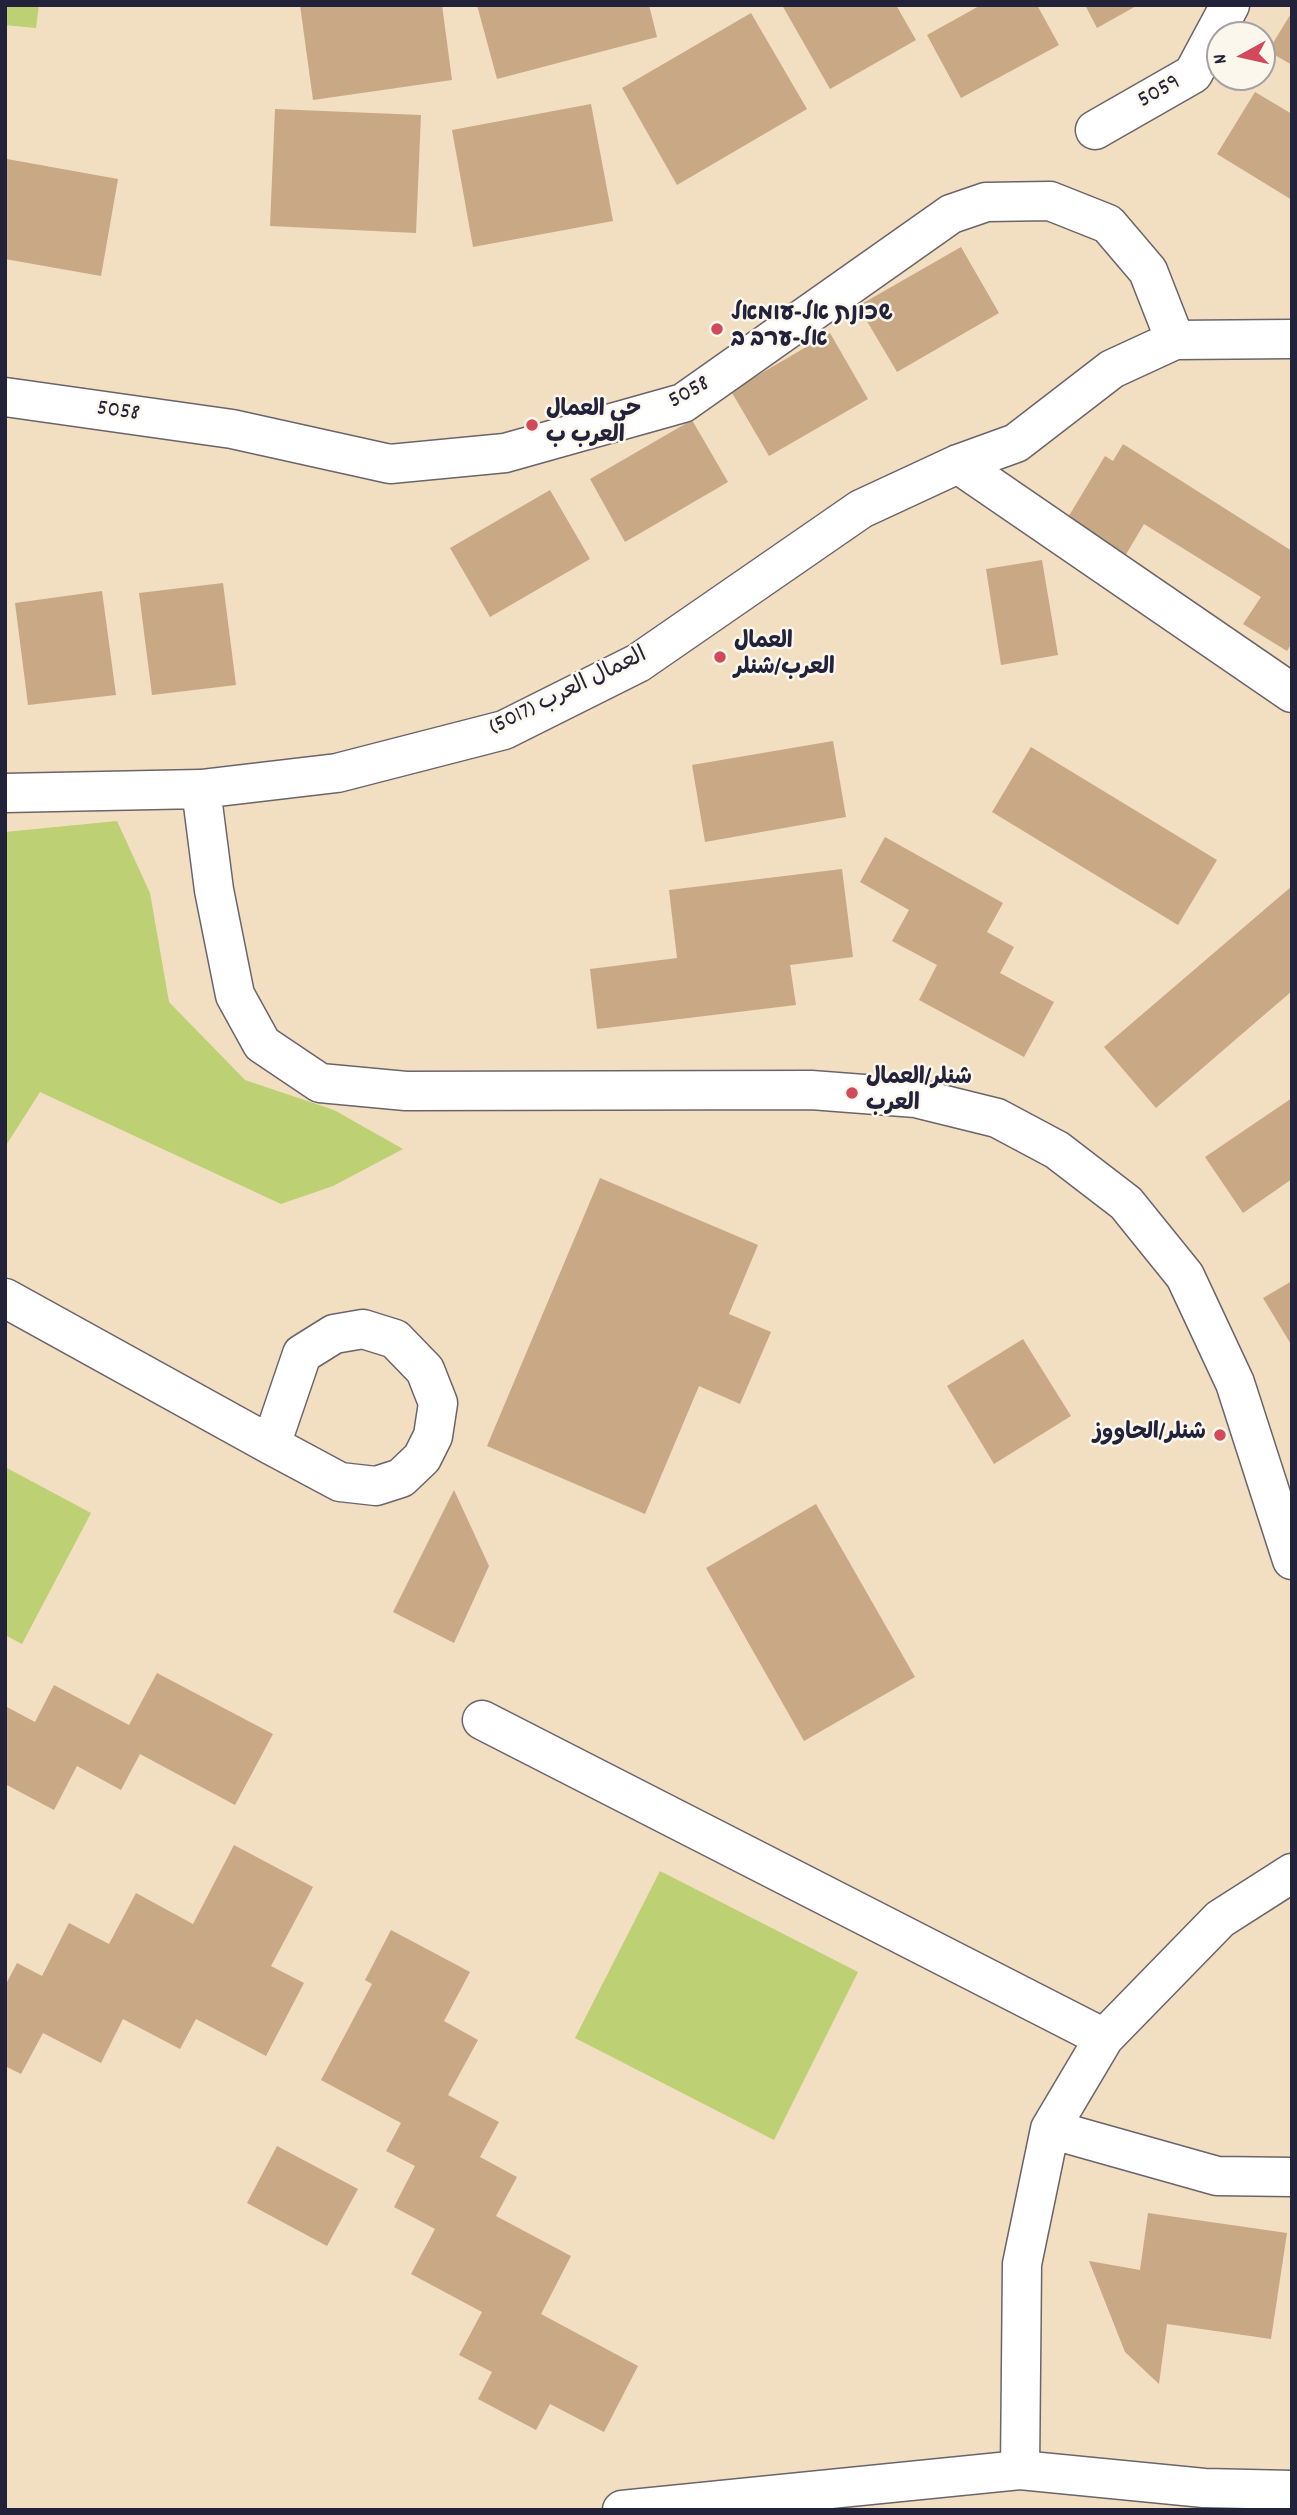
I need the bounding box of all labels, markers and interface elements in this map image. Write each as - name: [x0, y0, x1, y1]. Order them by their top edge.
- north arrow: [1206, 21, 1276, 91]
- text: N: [1208, 52, 1236, 65]
- street label: 5059: [1134, 70, 1186, 116]
- place label: שכונת אל-עומאל אל-ערב ב: [731, 302, 893, 356]
- marker: שכונת אל-עומאל אל-ערב ב: [709, 321, 725, 337]
- street label: 5058: [664, 371, 716, 417]
- street label: 5058: [95, 396, 141, 430]
- place label: حي العمال العرب ب: [546, 398, 641, 452]
- marker: حي العمال العرب ب: [524, 417, 540, 433]
- place label: العمال العرب/شنلر: [734, 630, 835, 684]
- street label: العمال العرب (5017): [486, 643, 652, 743]
- marker: العمال العرب/شنلر: [712, 649, 728, 665]
- place label: شنلر/العمال العرب: [866, 1066, 972, 1120]
- marker: شنلر/العمال العرب: [844, 1085, 860, 1101]
- place label: شنلر/الحاووز: [1093, 1421, 1206, 1449]
- marker: شنلر/الحاووز: [1212, 1427, 1228, 1443]

